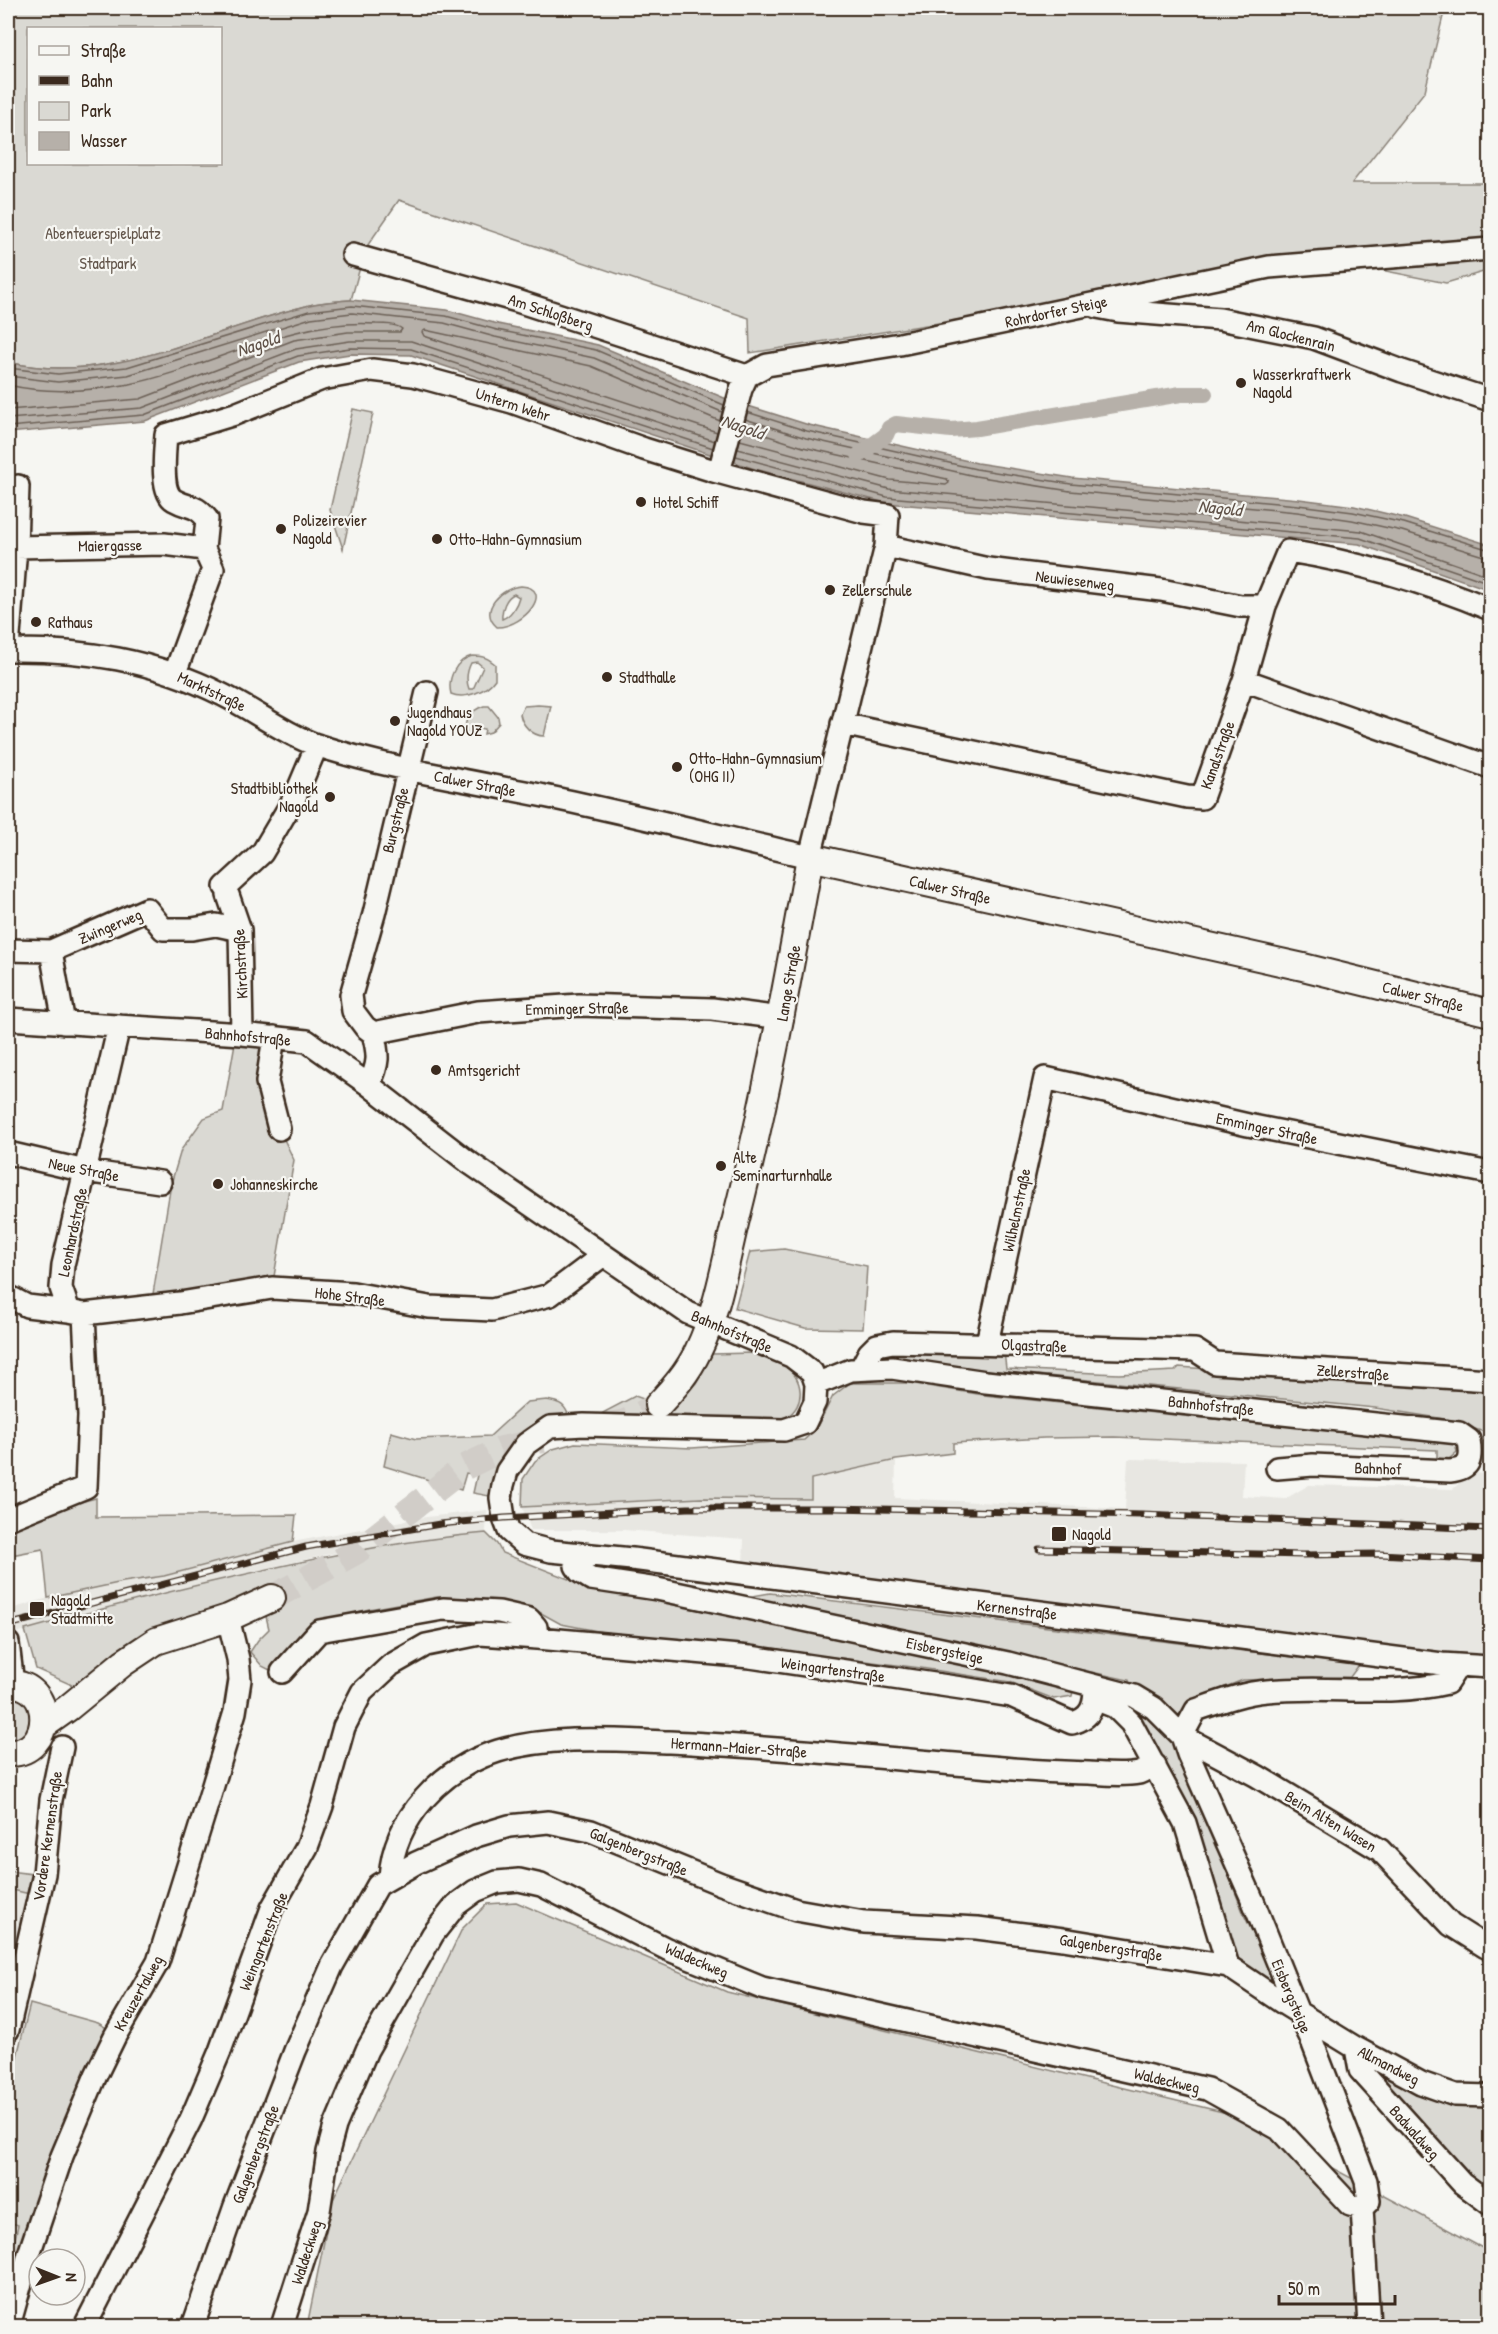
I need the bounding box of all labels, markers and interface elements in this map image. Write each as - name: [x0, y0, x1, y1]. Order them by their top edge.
- legend: [27, 27, 222, 165]
- text: Straße: [81, 38, 126, 63]
- text: Bahn: [81, 68, 113, 93]
- text: Park: [81, 98, 112, 123]
- text: Wasser: [81, 128, 127, 153]
- park label: Abenteuerspielplatz: [45, 222, 161, 244]
- park label: Stadtpark: [80, 252, 137, 274]
- street label: Am Schloßberg: [506, 288, 596, 336]
- street label: Rohrdorfer Steige: [1003, 289, 1110, 333]
- street label: Am Glockenrain: [1244, 313, 1338, 357]
- water label: Nagold: [233, 324, 285, 362]
- place label: Wasserkraftwerk Nagold: [1253, 363, 1351, 403]
- marker: Wasserkraftwerk Nagold: [1234, 376, 1248, 390]
- street label: Unterm Wehr: [473, 382, 553, 426]
- water label: Nagold: [718, 408, 771, 446]
- place label: Hotel Schiff: [653, 491, 720, 513]
- water label: Nagold: [1197, 493, 1246, 523]
- marker: Hotel Schiff: [634, 495, 648, 509]
- place label: Polizeirevier Nagold: [293, 509, 367, 549]
- marker: Polizeirevier Nagold: [274, 522, 288, 536]
- place label: Otto-Hahn-Gymnasium: [449, 528, 582, 550]
- marker: Otto-Hahn-Gymnasium: [430, 532, 444, 546]
- street label: Maiergasse: [78, 533, 143, 557]
- street label: Neuwiesenweg: [1034, 564, 1116, 596]
- place label: Zellerschule: [842, 579, 913, 601]
- marker: Zellerschule: [823, 583, 837, 597]
- place label: Rathaus: [48, 611, 93, 633]
- marker: Rathaus: [29, 615, 43, 629]
- street label: Marktstraße: [174, 666, 250, 717]
- place label: Stadthalle: [619, 666, 677, 688]
- marker: Stadthalle: [600, 670, 614, 684]
- place label: Jugendhaus Nagold YOUZ: [407, 701, 482, 741]
- marker: Jugendhaus Nagold YOUZ: [388, 714, 402, 728]
- street label: Kanalstraße: [1194, 717, 1240, 792]
- place label: Otto-Hahn-Gymnasium (OHG II): [689, 747, 822, 787]
- marker: Otto-Hahn-Gymnasium (OHG II): [670, 760, 684, 774]
- street label: Calwer Straße: [432, 764, 518, 802]
- place label: Stadtbibliothek Nagold: [231, 777, 318, 817]
- street label: Burgstraße: [376, 784, 414, 855]
- marker: Stadtbibliothek Nagold: [323, 790, 337, 804]
- street label: Calwer Straße: [907, 869, 994, 909]
- street label: Zwingerweg: [75, 903, 145, 949]
- street label: Kirchstraße: [227, 928, 253, 1000]
- street label: Lange Straße: [771, 943, 806, 1023]
- street label: Calwer Straße: [1380, 975, 1467, 1017]
- street label: Emminger Straße: [525, 996, 629, 1020]
- street label: Bahnhofstraße: [204, 1021, 293, 1051]
- place label: Amtsgericht: [448, 1059, 521, 1081]
- marker: Amtsgericht: [429, 1063, 443, 1077]
- street label: Emminger Straße: [1214, 1107, 1320, 1150]
- place label: Alte Seminarturnhalle: [733, 1146, 833, 1186]
- street label: Neue Straße: [47, 1151, 122, 1187]
- marker: Alte Seminarturnhalle: [714, 1159, 728, 1173]
- street label: Wilhelmstraße: [996, 1166, 1036, 1254]
- place label: Johanneskirche: [230, 1173, 319, 1195]
- marker: Johanneskirche: [211, 1177, 225, 1191]
- street label: Leonhardstraße: [52, 1185, 92, 1278]
- street label: Hohe Straße: [314, 1281, 387, 1311]
- street label: Bahnhofstraße: [688, 1304, 777, 1358]
- street label: Olgastraße: [1001, 1333, 1068, 1357]
- street label: Zellerstraße: [1316, 1358, 1391, 1386]
- street label: Bahnhofstraße: [1167, 1390, 1256, 1421]
- street label: Bahnhof: [1354, 1456, 1402, 1480]
- place label: Nagold: [1072, 1523, 1111, 1545]
- marker: Nagold: [1050, 1525, 1068, 1543]
- place label: Nagold Stadtmitte: [51, 1589, 114, 1629]
- street label: Kernenstraße: [976, 1593, 1059, 1625]
- marker: Nagold Stadtmitte: [28, 1600, 46, 1618]
- street label: Eisbergsteige: [904, 1631, 986, 1669]
- street label: Weingartenstraße: [780, 1651, 887, 1687]
- street label: Hermann-Maier-Straße: [670, 1731, 809, 1763]
- street label: Vordere Kernenstraße: [27, 1769, 67, 1902]
- street label: Beim Alten Wasen: [1281, 1785, 1381, 1857]
- street label: Galgenbergstraße: [587, 1821, 692, 1881]
- street label: Weingartenstraße: [233, 1888, 293, 1994]
- street label: Galgenbergstraße: [1058, 1928, 1165, 1966]
- street label: Waldeckweg: [662, 1937, 732, 1983]
- street label: Kreuzertalweg: [108, 1951, 168, 2035]
- street label: Eisbergsteige: [1267, 1956, 1318, 2037]
- street label: Allmandweg: [1354, 2040, 1424, 2090]
- street label: Waldeckweg: [1132, 2062, 1202, 2098]
- street label: Badwaldweg: [1385, 2100, 1445, 2164]
- street label: Galgenbergstraße: [226, 2101, 284, 2207]
- street label: Waldeckweg: [285, 2217, 327, 2287]
- north arrow: [27, 2247, 87, 2307]
- scale bar: [1279, 2268, 1394, 2306]
- text: N: [61, 2273, 83, 2282]
- text: 50 m: [1288, 2276, 1320, 2301]

